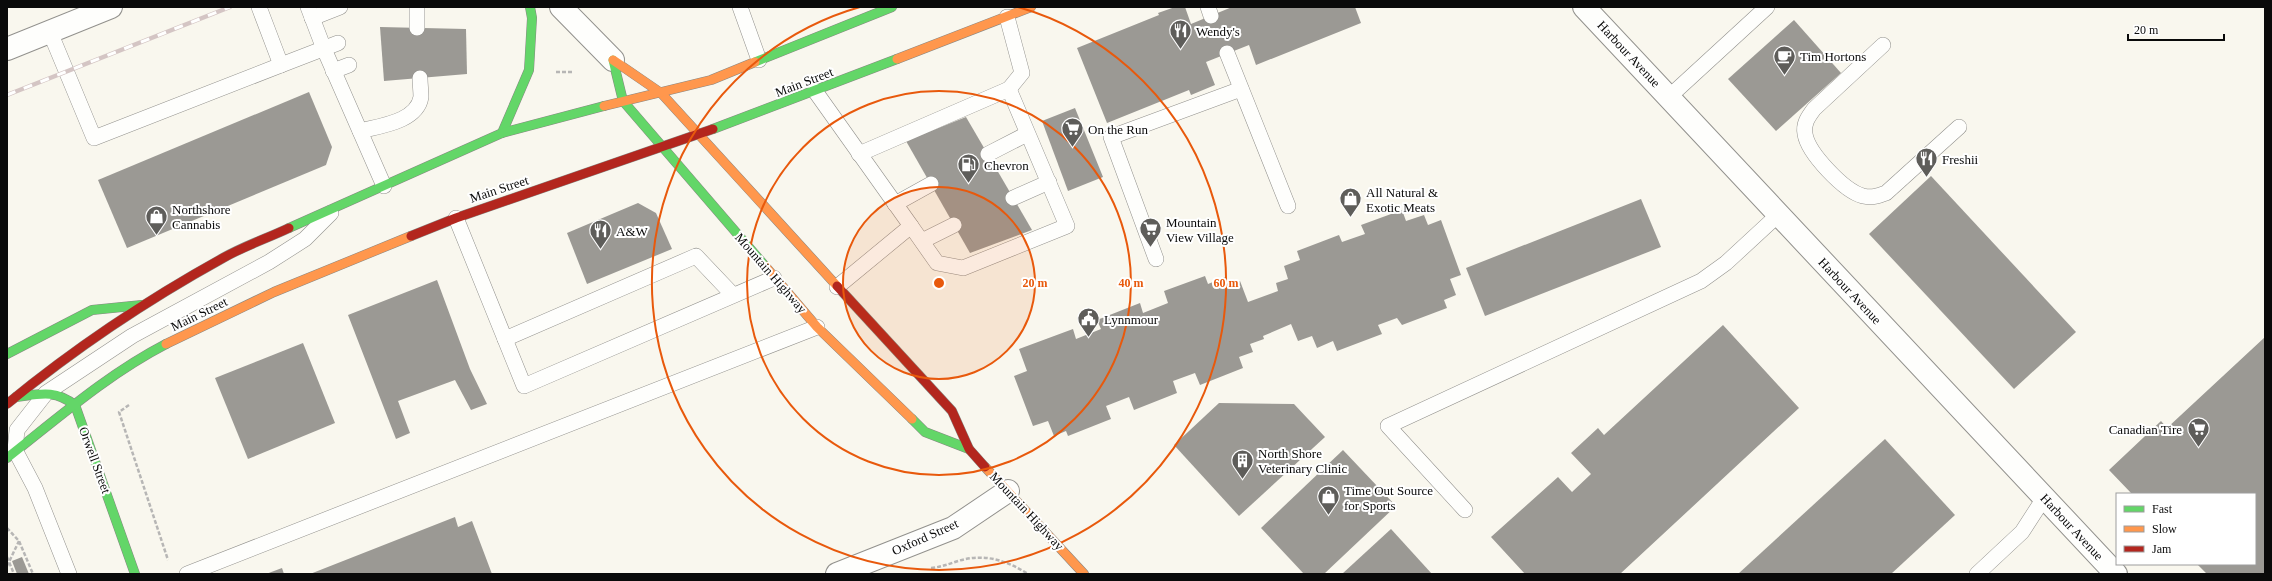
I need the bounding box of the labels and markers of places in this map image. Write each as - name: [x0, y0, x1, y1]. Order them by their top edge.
- restaurant icon: Wendy's: [1167, 18, 1193, 51]
- place label: Wendy's: [1196, 24, 1240, 39]
- cafe icon: Tim Hortons: [1772, 43, 1798, 76]
- place label: Tim Hortons: [1800, 49, 1866, 64]
- supermarket icon: On the Run: [1059, 116, 1085, 149]
- place label: On the Run: [1088, 122, 1148, 137]
- restaurant icon: Freshii: [1914, 146, 1940, 179]
- fuel station icon: Chevron: [956, 152, 982, 185]
- place label: Freshii: [1942, 152, 1979, 167]
- place label: Chevron: [984, 158, 1029, 173]
- place label: All Natural & Exotic Meats: [1366, 185, 1438, 215]
- shop icon: All Natural & Exotic Meats: [1338, 186, 1364, 219]
- place label: Northshore Cannabis: [172, 202, 231, 232]
- shop icon: Northshore Cannabis: [144, 203, 170, 236]
- place label: Mountain View Village: [1166, 215, 1234, 245]
- supermarket icon: Mountain View Village: [1138, 216, 1164, 249]
- restaurant icon: A&W: [588, 218, 614, 251]
- place label: A&W: [616, 224, 649, 239]
- centre of rings: [932, 276, 946, 290]
- public building icon: Lynnmour: [1076, 306, 1102, 339]
- place label: Lynnmour: [1104, 312, 1159, 327]
- supermarket icon: Canadian Tire: [2185, 416, 2211, 449]
- place label: Canadian Tire: [2109, 422, 2182, 437]
- place label: North Shore Veterinary Clinic: [1258, 446, 1347, 476]
- building icon: North Shore Veterinary Clinic: [1229, 447, 1255, 480]
- place label: Time Out Source for Sports: [1344, 483, 1433, 513]
- shop icon: Time Out Source for Sports: [1315, 484, 1341, 517]

